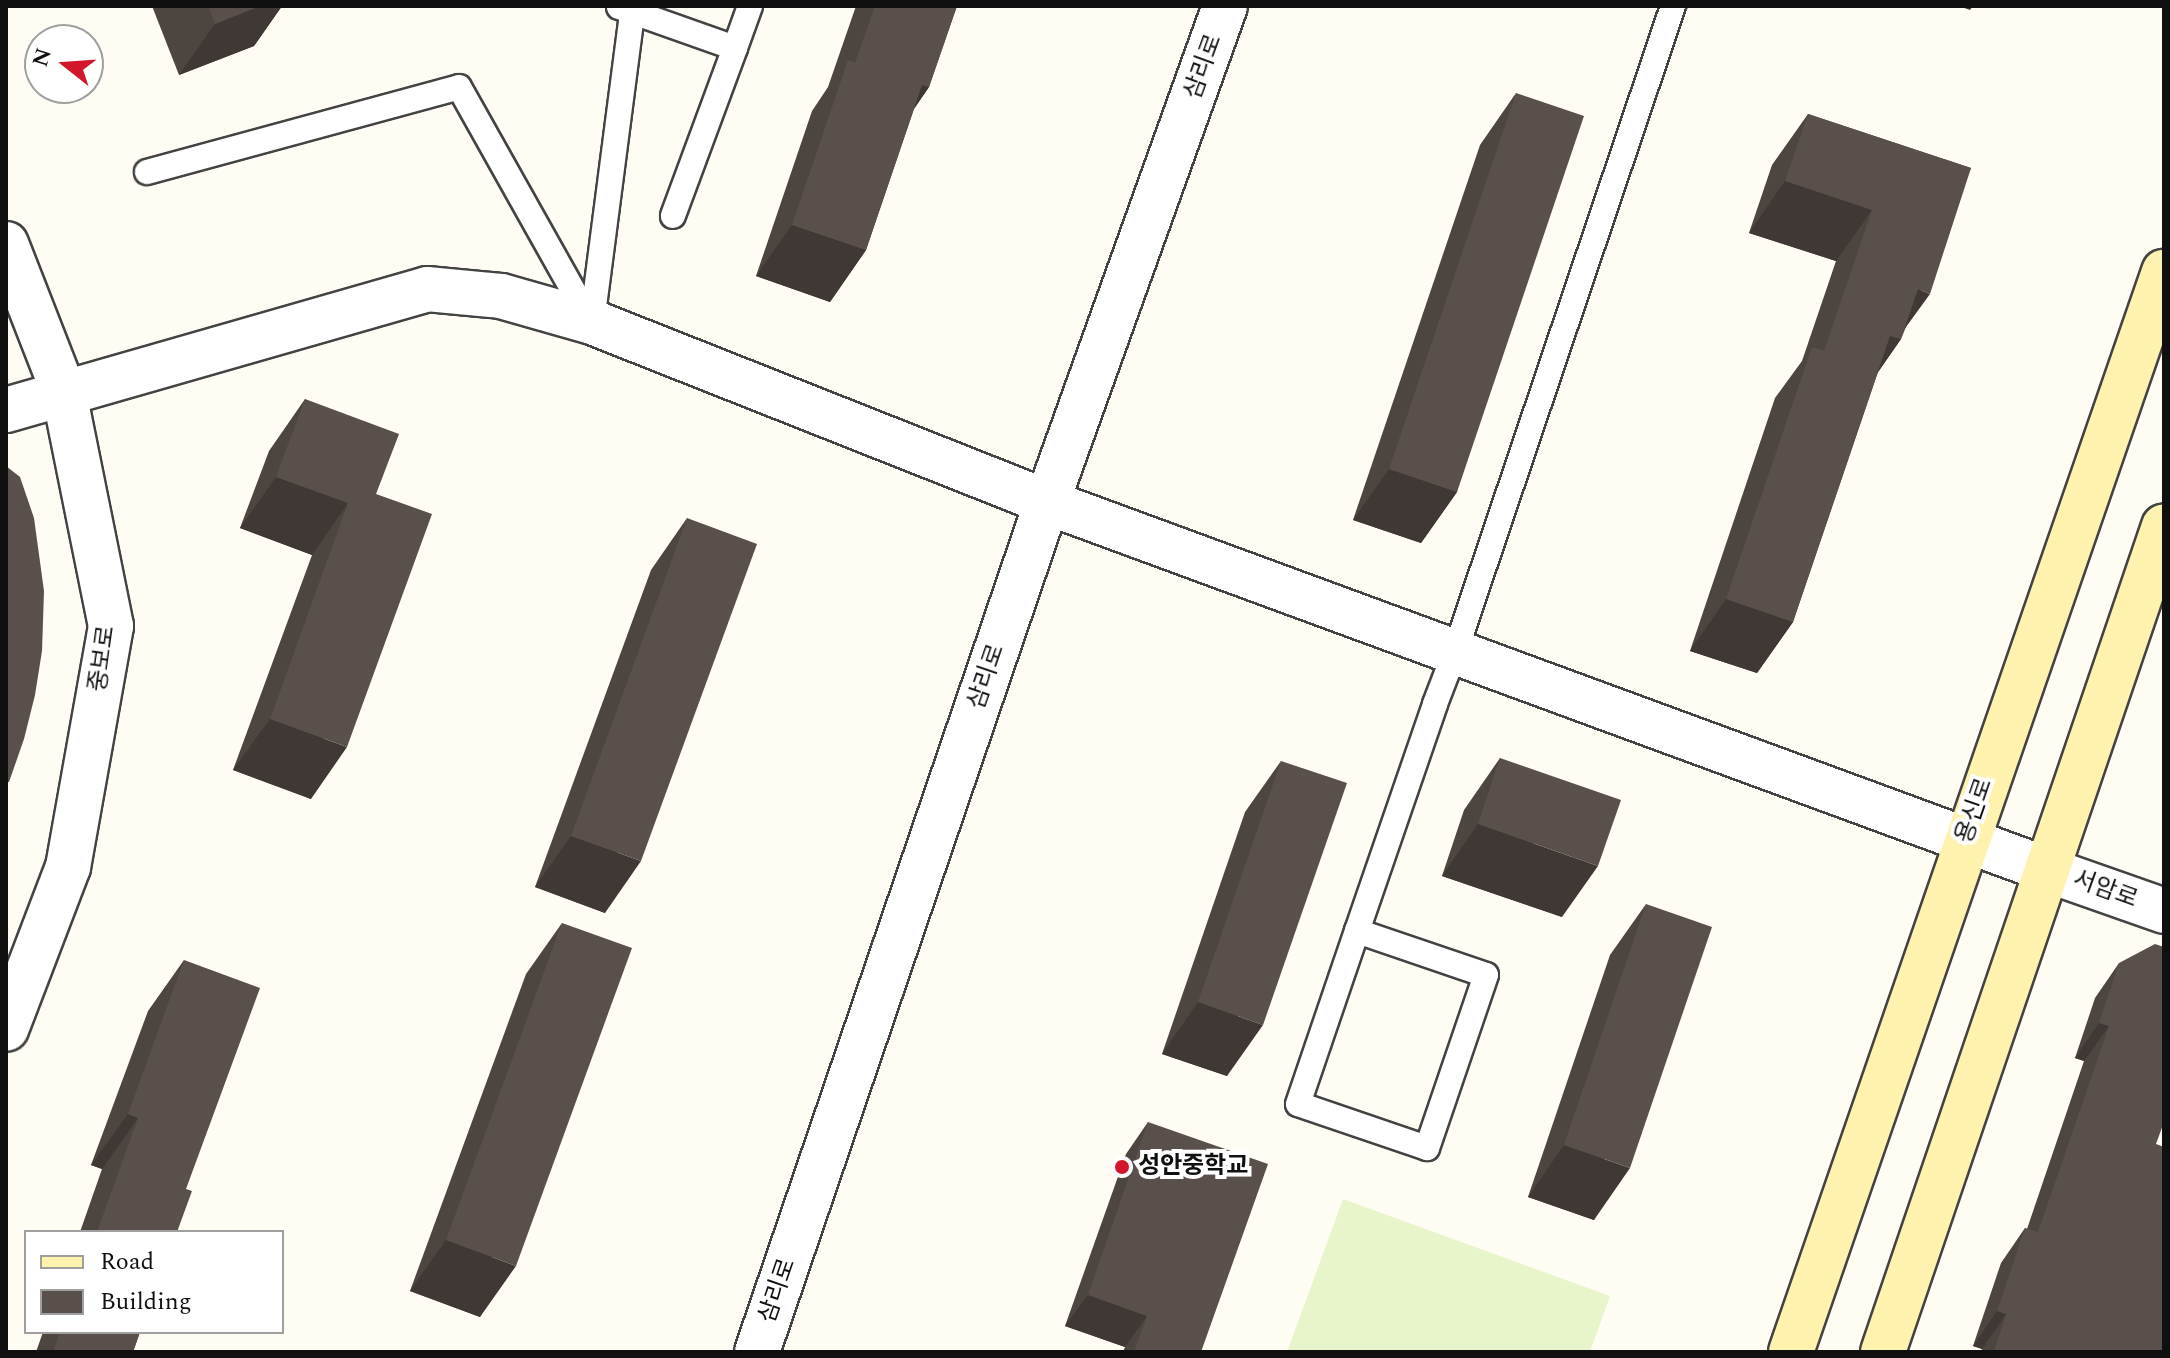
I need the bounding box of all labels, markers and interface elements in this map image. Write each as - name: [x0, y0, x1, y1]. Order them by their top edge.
- north arrow: [24, 24, 104, 104]
- street label: 삼리로: [1179, 31, 1229, 103]
- text: N: [24, 44, 61, 71]
- street label: 중보로: [84, 624, 122, 694]
- street label: 삼리로: [963, 641, 1011, 713]
- street label: 용신로: [1951, 775, 1999, 847]
- street label: 서암로: [2069, 865, 2141, 915]
- place label: 성안중학교: [1138, 1153, 1248, 1181]
- marker: 성안중학교: [1113, 1158, 1131, 1176]
- legend: [24, 1230, 284, 1334]
- text: Road: [100, 1244, 154, 1280]
- street label: 삼리로: [754, 1255, 802, 1327]
- text: Building: [100, 1284, 192, 1320]

